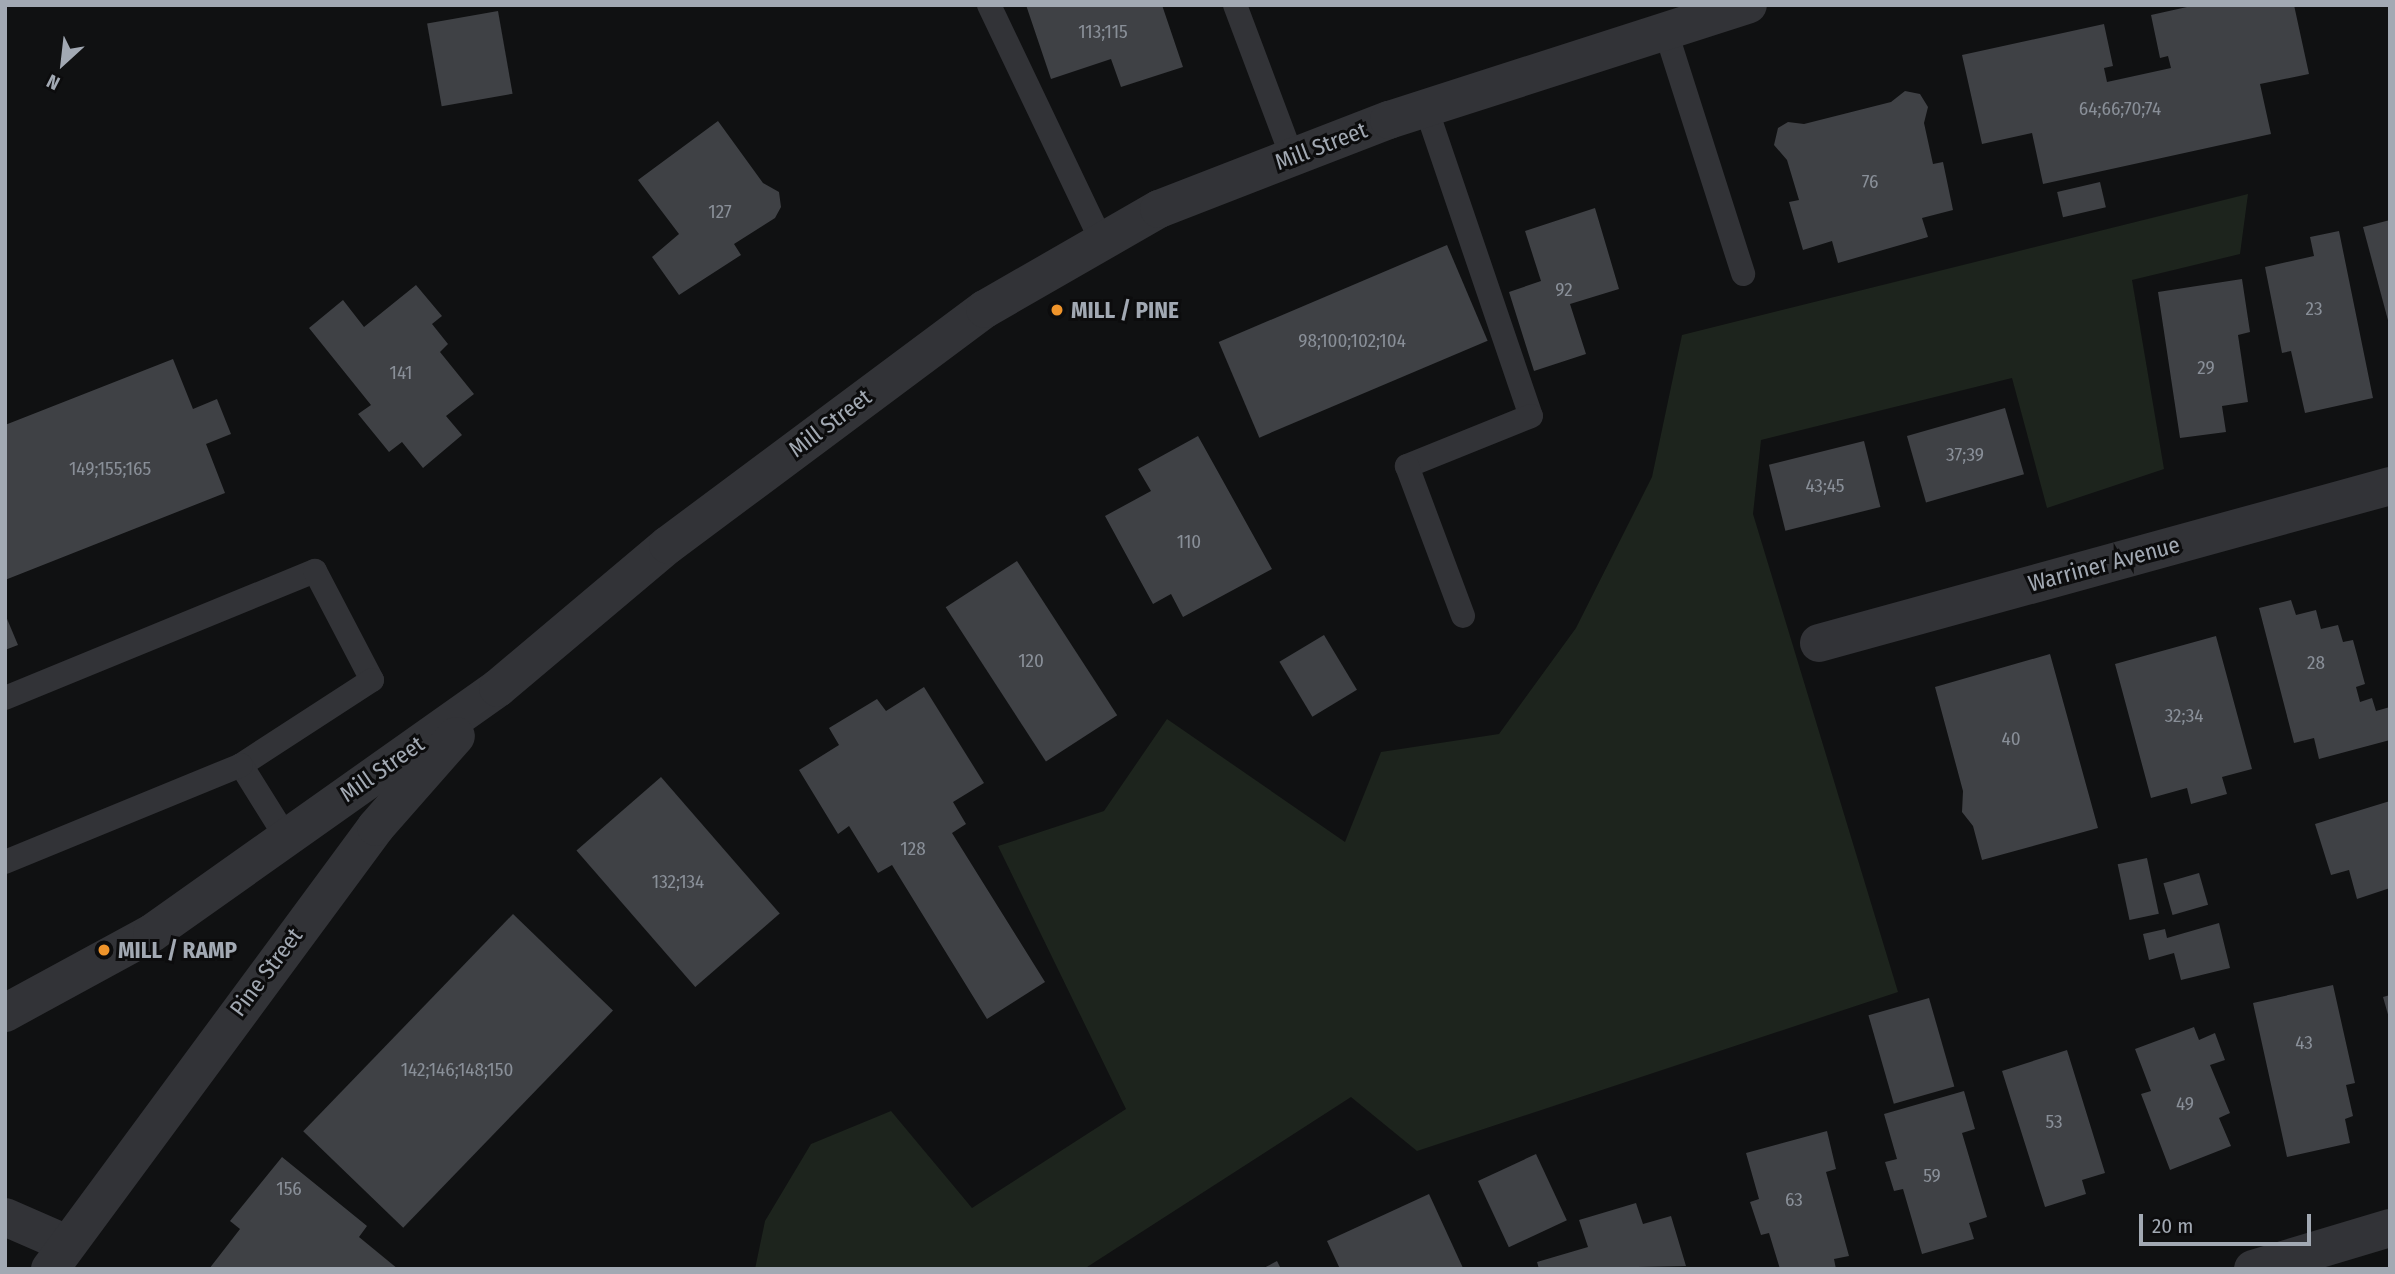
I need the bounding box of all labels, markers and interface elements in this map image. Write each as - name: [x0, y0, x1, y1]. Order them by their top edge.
- house number: 113;115: [1078, 21, 1128, 43]
- north arrow: [28, 28, 98, 98]
- text: N: [43, 69, 64, 95]
- house number: 64;66;70;74: [2079, 98, 2161, 120]
- street label: Mill Street: [1271, 116, 1371, 176]
- house number: 76: [1862, 171, 1878, 193]
- house number: 127: [708, 201, 732, 223]
- house number: 92: [1555, 279, 1573, 301]
- place label: MILL / PINE: [1071, 296, 1179, 324]
- house number: 23: [2306, 298, 2322, 320]
- marker: MILL / PINE: [1049, 302, 1065, 318]
- house number: 98;100;102;104: [1298, 330, 1406, 352]
- house number: 29: [2197, 357, 2215, 379]
- house number: 141: [390, 362, 412, 384]
- street label: Mill Street: [783, 383, 877, 463]
- house number: 37;39: [1946, 444, 1984, 466]
- house number: 149;155;165: [69, 458, 151, 480]
- house number: 43;45: [1805, 475, 1845, 497]
- house number: 110: [1177, 531, 1201, 553]
- street label: Warriner Avenue: [2025, 531, 2183, 597]
- house number: 120: [1018, 650, 1044, 672]
- house number: 28: [2307, 652, 2325, 674]
- house number: 32;34: [2165, 705, 2203, 727]
- house number: 40: [2001, 728, 2021, 750]
- street label: Mill Street: [335, 730, 429, 808]
- house number: 128: [900, 838, 926, 860]
- house number: 132;134: [652, 871, 704, 893]
- street label: Pine Street: [224, 922, 308, 1022]
- place label: MILL / RAMP: [118, 936, 237, 964]
- marker: MILL / RAMP: [96, 942, 112, 958]
- house number: 43: [2295, 1032, 2313, 1054]
- house number: 142;146;148;150: [401, 1059, 513, 1081]
- house number: 49: [2176, 1093, 2194, 1115]
- house number: 53: [2045, 1111, 2063, 1133]
- house number: 59: [1923, 1165, 1941, 1187]
- house number: 156: [276, 1178, 302, 1200]
- house number: 63: [1785, 1189, 1803, 1211]
- scale bar: [2143, 1200, 2314, 1244]
- text: 20 m: [2152, 1213, 2193, 1239]

